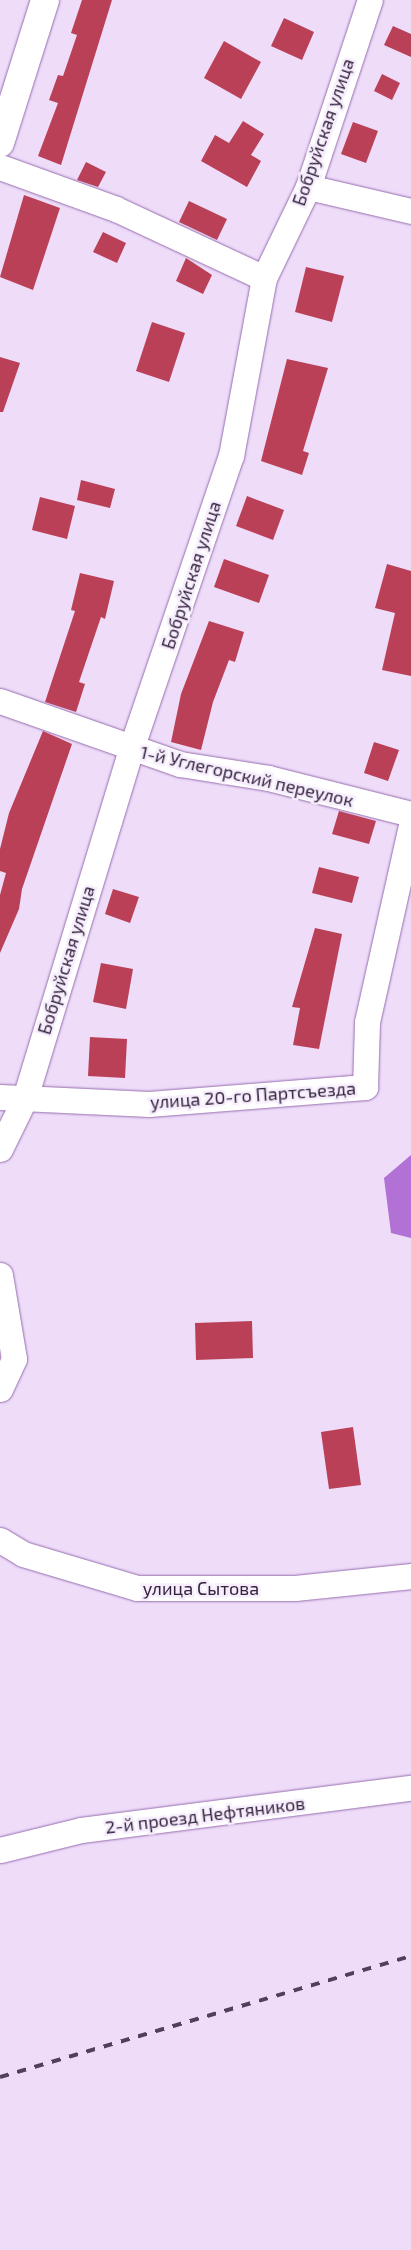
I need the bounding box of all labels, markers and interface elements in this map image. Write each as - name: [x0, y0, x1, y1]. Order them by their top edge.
- street label: Бобруйская улица: [288, 55, 358, 209]
- street label: Бобруйская улица: [157, 498, 225, 652]
- street label: 1-й Углегорский переулок: [138, 741, 356, 811]
- street label: Бобруйская улица: [33, 883, 99, 1037]
- street label: улица 20-го Партсъезда: [149, 1077, 357, 1113]
- street label: улица Сытова: [143, 1577, 259, 1599]
- street label: 2-й проезд Нефтяников: [104, 1792, 306, 1838]

